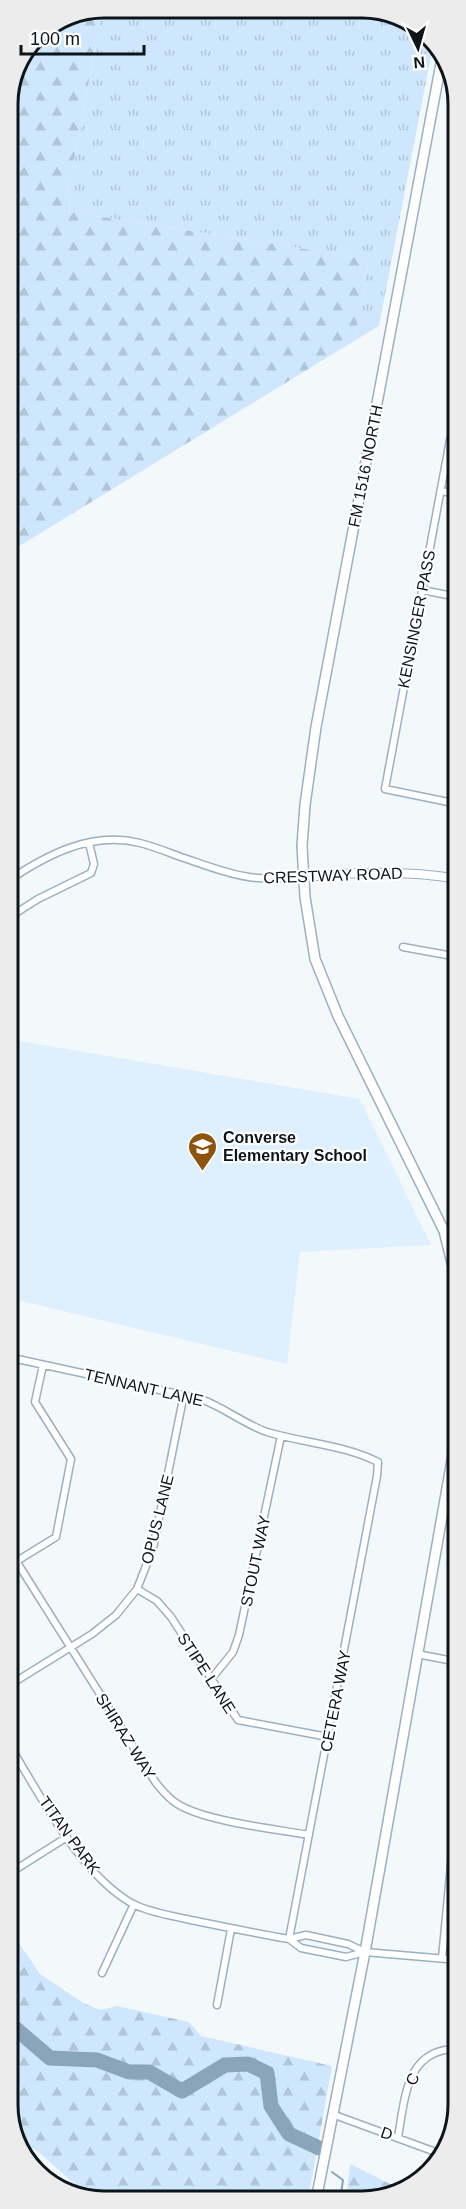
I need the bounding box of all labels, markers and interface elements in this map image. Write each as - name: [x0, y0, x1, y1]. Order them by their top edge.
- scale bar: [21, 18, 144, 56]
- north arrow: [388, 18, 448, 78]
- text: 100 m: [30, 29, 80, 49]
- text: N: [413, 53, 426, 71]
- street label: FM 1516 NORTH: [345, 404, 386, 529]
- street label: KENSINGER PASS: [395, 549, 438, 690]
- street label: CRESTWAY ROAD: [263, 865, 403, 886]
- place label: Converse Elementary School: [223, 1129, 367, 1164]
- school or university icon: Converse Elementary School: [186, 1130, 218, 1172]
- street label: TENNANT LANE: [83, 1366, 205, 1409]
- street label: OPUS LANE: [138, 1473, 177, 1566]
- street label: STOUT WAY: [238, 1514, 274, 1608]
- street label: STIPE LANE: [174, 1630, 239, 1717]
- street label: CETERA WAY: [317, 1649, 354, 1753]
- street label: SHIRAZ WAY: [92, 1690, 159, 1783]
- street label: TITAN PARK: [36, 1793, 104, 1878]
- street label: C: [402, 2070, 423, 2088]
- street label: D: [379, 2124, 395, 2143]

